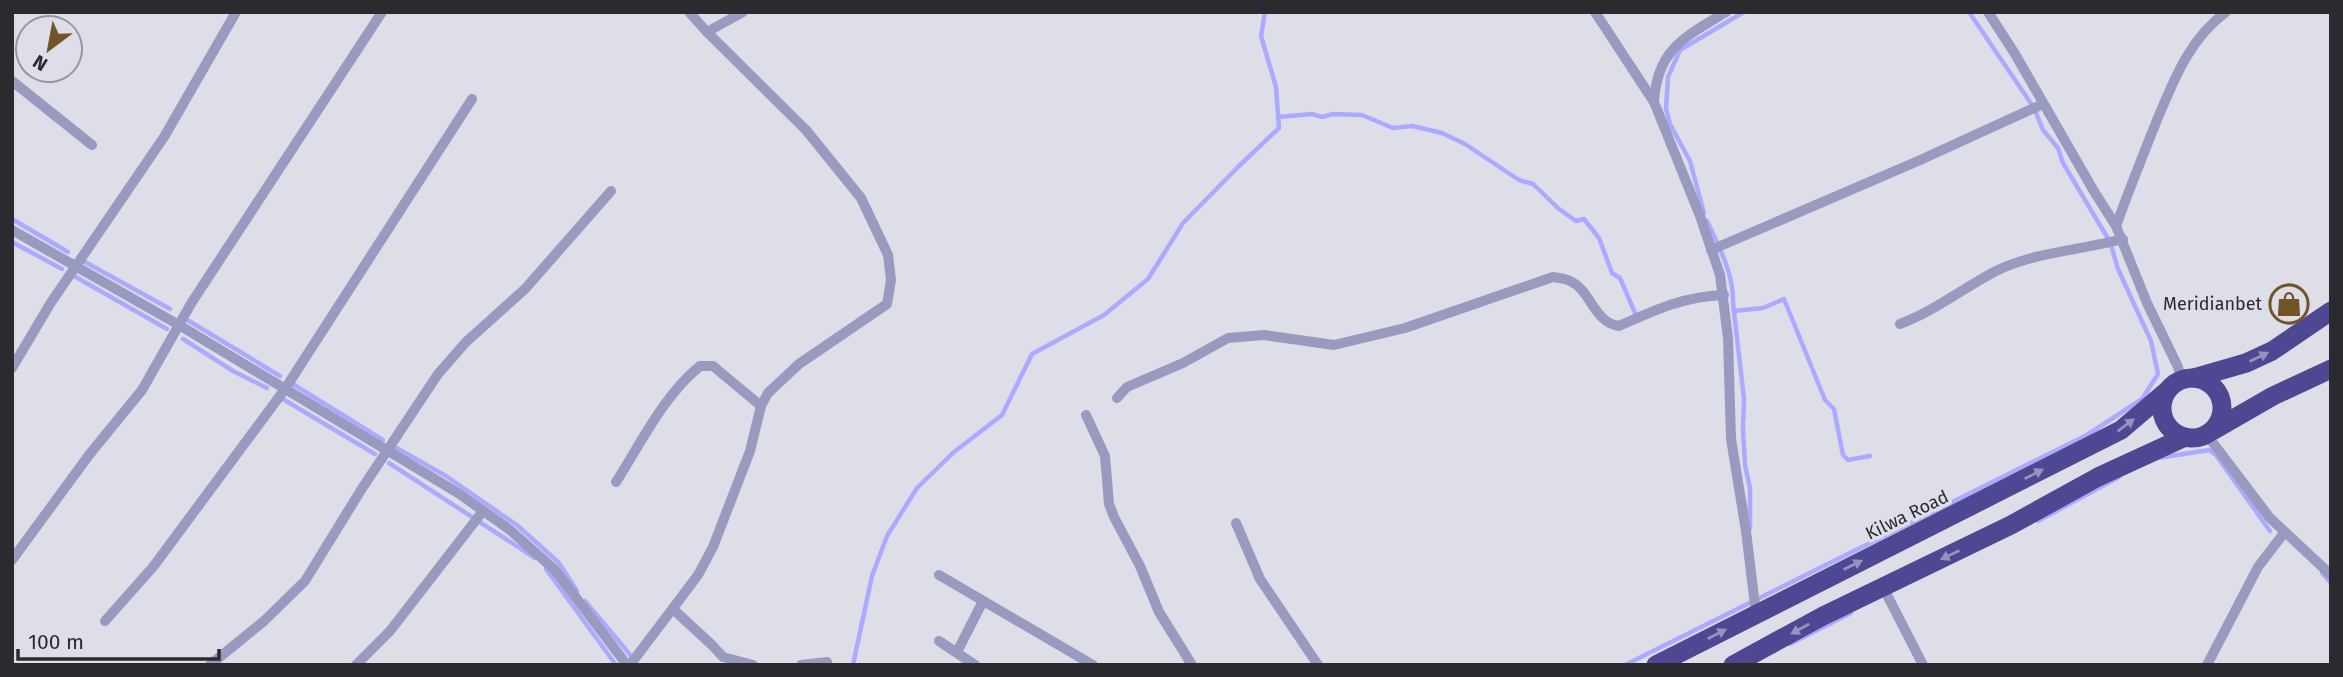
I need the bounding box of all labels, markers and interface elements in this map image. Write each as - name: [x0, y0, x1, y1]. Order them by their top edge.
- north arrow: [14, 14, 84, 84]
- text: N: [29, 50, 52, 76]
- shop icon: Meridianbet: [2268, 283, 2310, 325]
- place label: Meridianbet: [2163, 293, 2262, 315]
- one-way arrow: [2249, 352, 2269, 363]
- one-way arrow: [2117, 419, 2135, 433]
- one-way arrow: [2024, 469, 2044, 480]
- street label: Kilwa Road: [1862, 485, 1952, 545]
- one-way arrow: [1940, 549, 1960, 560]
- one-way arrow: [1843, 559, 1863, 571]
- scale bar: [18, 618, 219, 662]
- one-way arrow: [1790, 623, 1809, 635]
- one-way arrow: [1707, 628, 1727, 640]
- text: 100 m: [28, 629, 84, 655]

